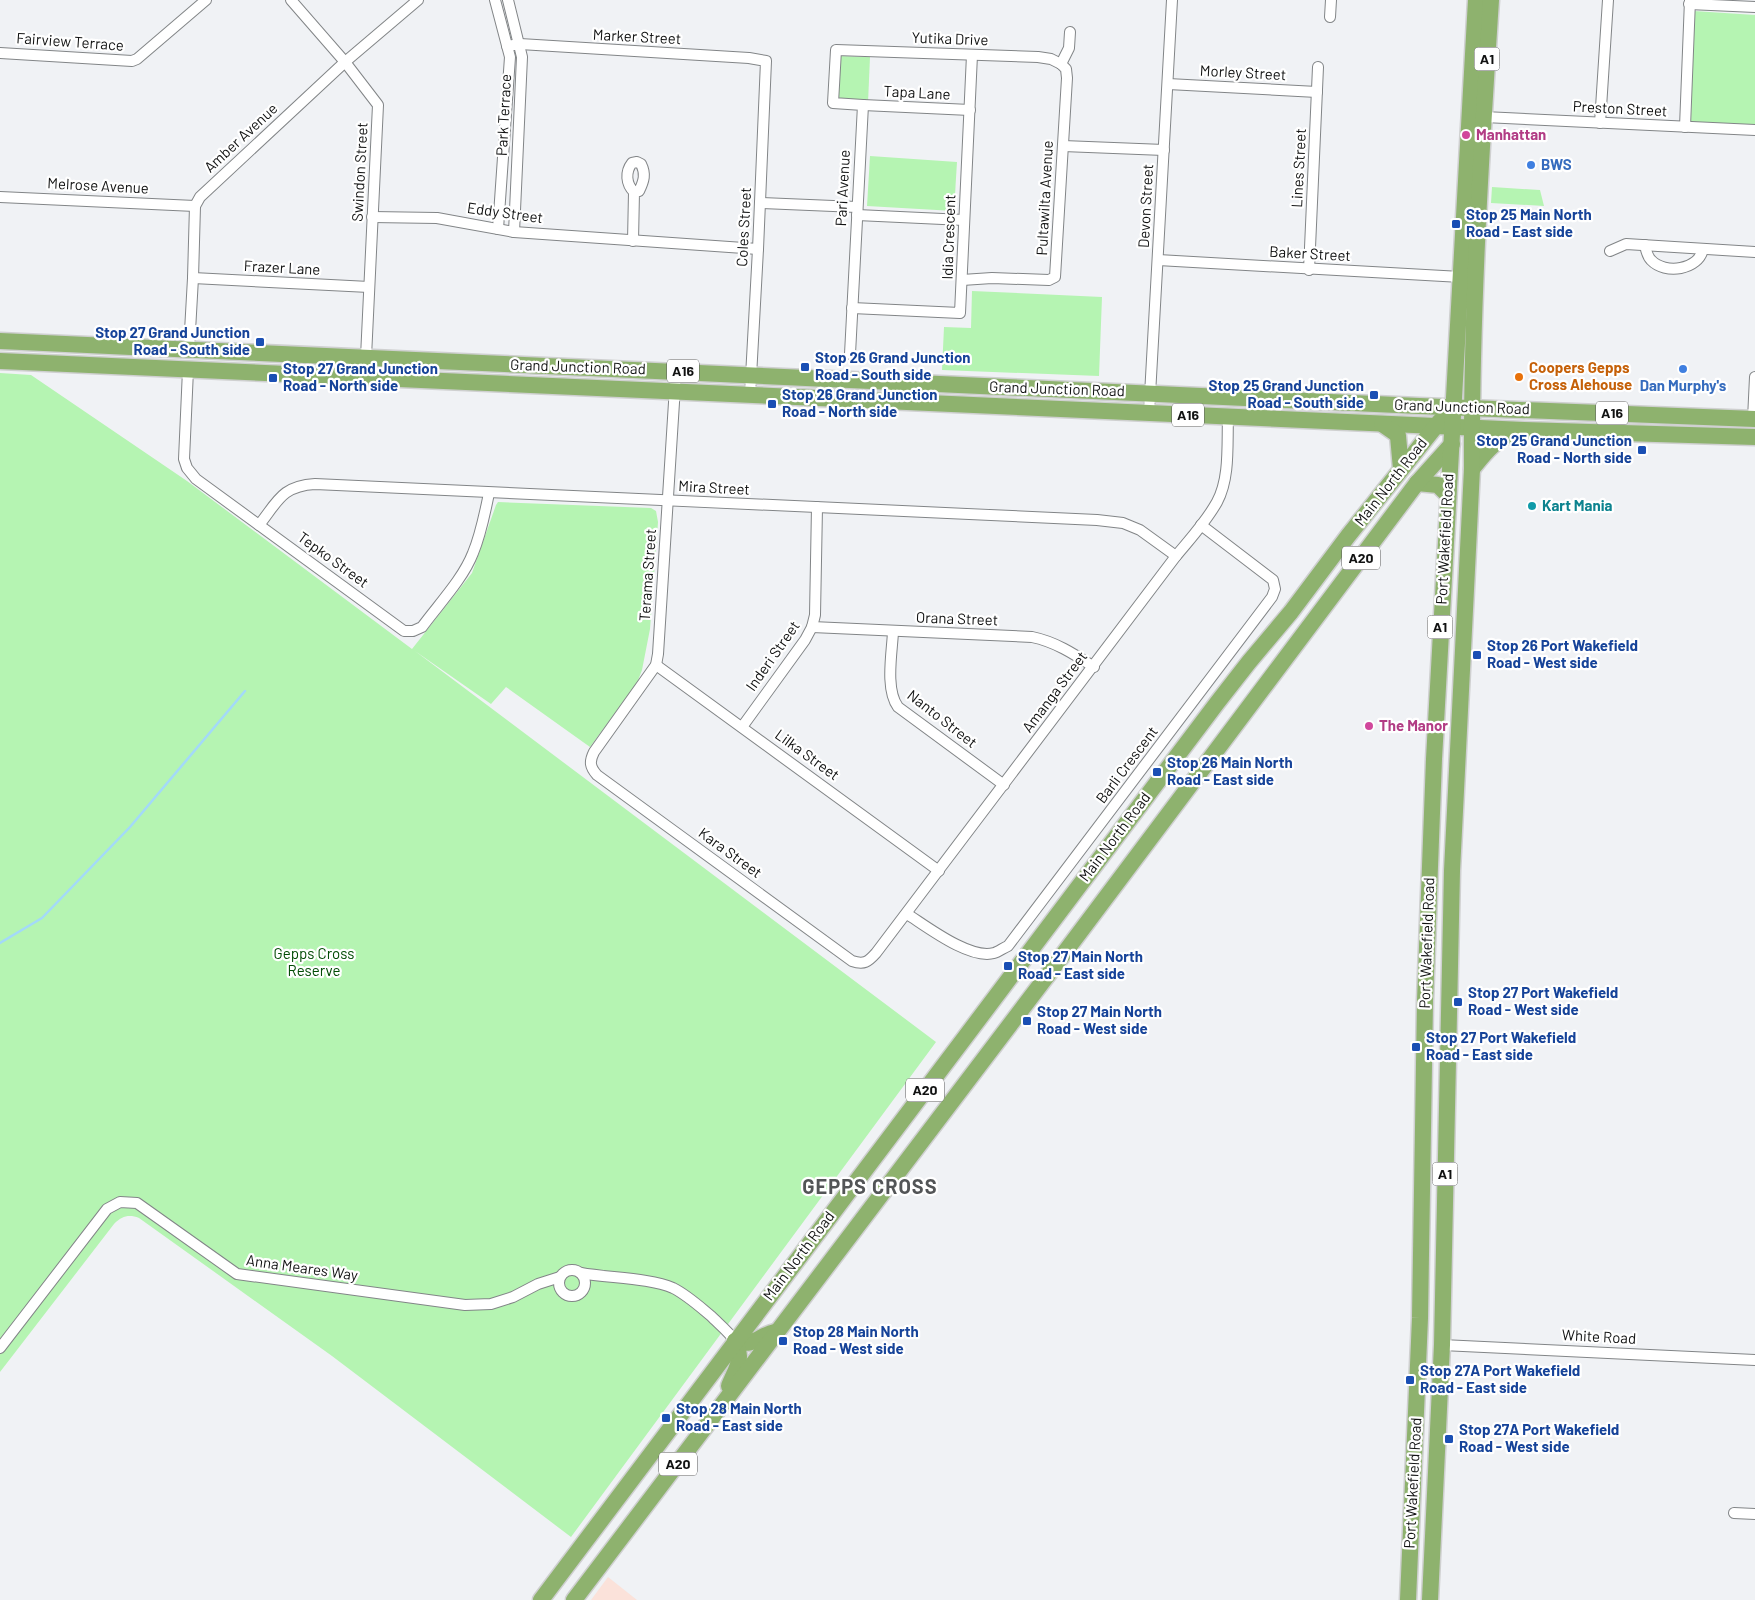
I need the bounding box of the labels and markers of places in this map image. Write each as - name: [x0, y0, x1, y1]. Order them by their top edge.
- place label: Manhattan: [1476, 125, 1546, 143]
- marker: Manhattan: [1460, 129, 1472, 141]
- place label: BWS: [1541, 155, 1572, 173]
- marker: BWS: [1525, 159, 1537, 171]
- place label: Stop 25 Main North Road - East side: [1466, 205, 1592, 240]
- marker: Stop 25 Main North Road - East side: [1450, 218, 1462, 230]
- place label: Stop 27 Grand Junction Road - South side: [95, 323, 250, 358]
- marker: Stop 27 Grand Junction Road - South side: [254, 336, 266, 348]
- place label: Stop 26 Grand Junction Road - South side: [815, 348, 970, 383]
- place label: Coopers Gepps Cross Alehouse: [1529, 358, 1632, 393]
- place label: Stop 27 Grand Junction Road - North side: [283, 359, 438, 394]
- marker: Stop 26 Grand Junction Road - South side: [799, 361, 811, 373]
- marker: Dan Murphy's: [1677, 363, 1689, 375]
- marker: Coopers Gepps Cross Alehouse: [1513, 371, 1525, 383]
- marker: Stop 27 Grand Junction Road - North side: [267, 372, 279, 384]
- place label: Stop 25 Grand Junction Road - South side: [1208, 376, 1364, 411]
- place label: Dan Murphy's: [1640, 376, 1727, 394]
- place label: Stop 26 Grand Junction Road - North side: [782, 385, 937, 420]
- marker: Stop 25 Grand Junction Road - South side: [1368, 389, 1380, 401]
- marker: Stop 26 Grand Junction Road - North side: [766, 398, 778, 410]
- place label: Stop 25 Grand Junction Road - North side: [1476, 431, 1632, 466]
- marker: Stop 25 Grand Junction Road - North side: [1636, 444, 1648, 456]
- place label: Kart Mania: [1542, 496, 1613, 514]
- marker: Kart Mania: [1526, 500, 1538, 512]
- place label: Stop 26 Port Wakefield Road - West side: [1487, 636, 1638, 671]
- marker: Stop 26 Port Wakefield Road - West side: [1471, 649, 1483, 661]
- place label: The Manor: [1379, 716, 1448, 734]
- marker: The Manor: [1363, 720, 1375, 732]
- place label: Stop 26 Main North Road - East side: [1167, 753, 1293, 788]
- marker: Stop 26 Main North Road - East side: [1151, 766, 1163, 778]
- place label: Stop 27 Main North Road - East side: [1018, 947, 1143, 982]
- marker: Stop 27 Main North Road - East side: [1002, 960, 1014, 972]
- place label: Stop 27 Port Wakefield Road - West side: [1468, 983, 1618, 1018]
- marker: Stop 27 Port Wakefield Road - West side: [1452, 996, 1464, 1008]
- place label: Stop 27 Main North Road - West side: [1037, 1002, 1162, 1037]
- marker: Stop 27 Main North Road - West side: [1021, 1015, 1033, 1027]
- place label: Stop 27 Port Wakefield Road - East side: [1426, 1028, 1576, 1063]
- marker: Stop 27 Port Wakefield Road - East side: [1410, 1041, 1422, 1053]
- place label: Stop 28 Main North Road - West side: [793, 1322, 919, 1357]
- marker: Stop 28 Main North Road - West side: [777, 1335, 789, 1347]
- place label: Stop 27A Port Wakefield Road - East side: [1420, 1361, 1580, 1396]
- marker: Stop 27A Port Wakefield Road - East side: [1404, 1374, 1416, 1386]
- place label: Stop 28 Main North Road - East side: [676, 1399, 802, 1434]
- marker: Stop 28 Main North Road - East side: [660, 1412, 672, 1424]
- place label: Stop 27A Port Wakefield Road - West side: [1459, 1420, 1619, 1455]
- marker: Stop 27A Port Wakefield Road - West side: [1443, 1433, 1455, 1445]

